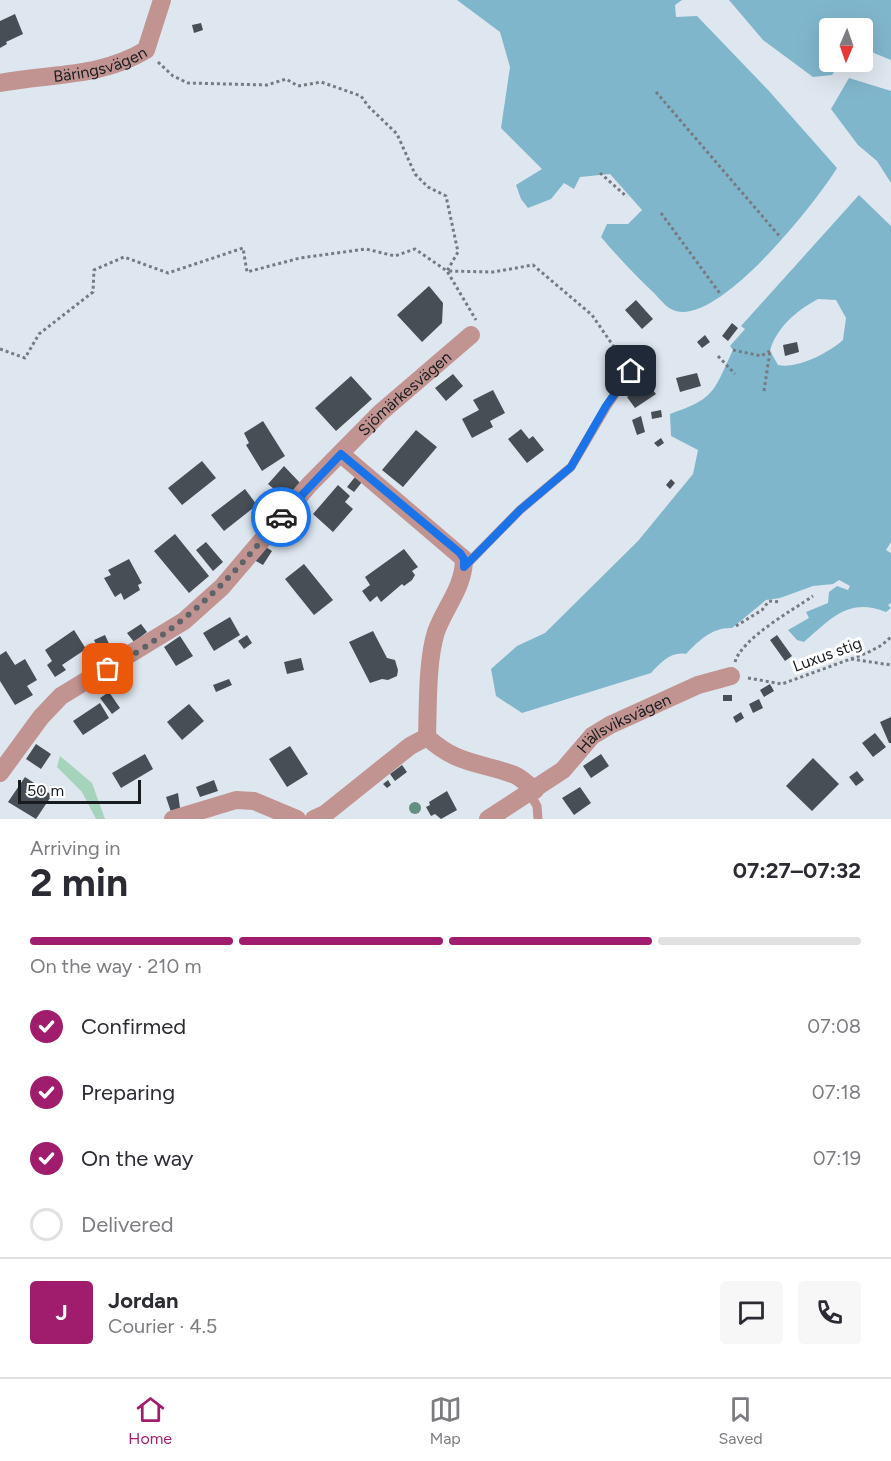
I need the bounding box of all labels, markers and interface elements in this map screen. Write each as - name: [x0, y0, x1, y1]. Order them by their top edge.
- north arrow: [819, 18, 873, 72]
- map controls: [819, 18, 873, 72]
- street label: Bäringsvägen: [52, 43, 150, 86]
- pin: [605, 345, 656, 396]
- street label: Sjömärkesvägen: [354, 347, 455, 440]
- icon: home: [614, 354, 647, 387]
- courier: [251, 487, 311, 547]
- icon: car: [265, 501, 298, 534]
- street label: Luxus stig: [790, 633, 864, 676]
- pin: [82, 643, 133, 694]
- icon: bag: [91, 652, 124, 685]
- street label: Hällsviksvägen: [573, 690, 674, 757]
- scale bar: [18, 777, 141, 804]
- text: 50 m: [27, 781, 64, 800]
- text: Arriving in: [30, 836, 120, 860]
- text: 07:27–07:32: [733, 857, 861, 884]
- text: 2 min: [30, 859, 128, 906]
- text: On the way · 210 m: [30, 954, 201, 978]
- icon: check: [30, 1010, 63, 1043]
- text: Confirmed: [81, 1013, 186, 1040]
- text: 07:08: [807, 1014, 861, 1038]
- icon: check: [30, 1076, 63, 1109]
- text: Preparing: [81, 1079, 175, 1106]
- text: 07:18: [812, 1080, 861, 1104]
- icon: check: [30, 1142, 63, 1175]
- text: On the way: [81, 1145, 193, 1172]
- text: 07:19: [813, 1146, 861, 1170]
- text: Delivered: [81, 1211, 174, 1238]
- button: chat: [720, 1281, 783, 1344]
- button: phone: [798, 1281, 861, 1344]
- text: Jordan: [108, 1287, 179, 1314]
- text: J: [55, 1299, 68, 1326]
- text: Courier · 4.5: [108, 1314, 217, 1338]
- tab: Home: [128, 1393, 172, 1448]
- tab: Map: [429, 1393, 462, 1448]
- tab: Saved: [718, 1393, 763, 1448]

